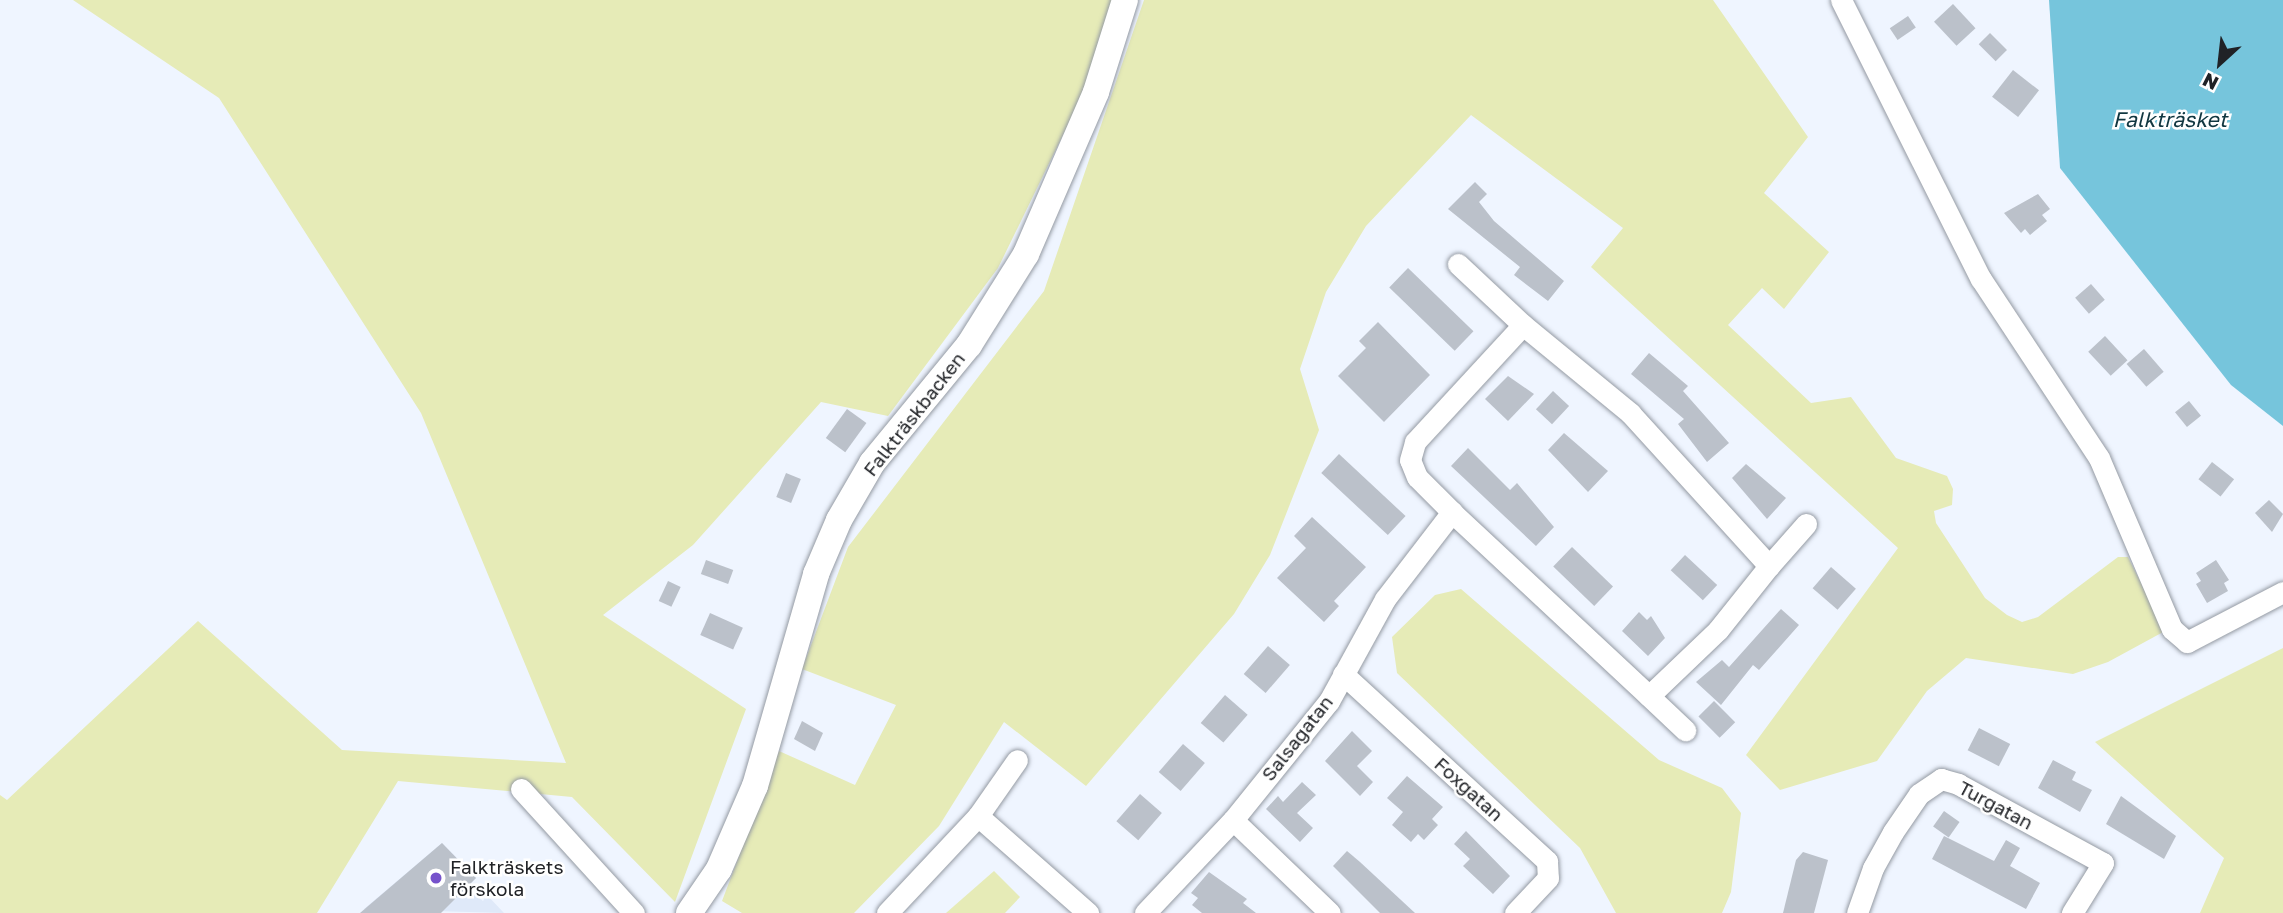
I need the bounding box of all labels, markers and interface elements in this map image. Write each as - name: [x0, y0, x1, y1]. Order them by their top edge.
- north arrow: [2185, 28, 2255, 98]
- text: N: [2199, 69, 2222, 96]
- water label: Falkträsket: [2113, 106, 2227, 132]
- street label: Falkträskbacken: [859, 347, 969, 481]
- street label: Salsagatan: [1257, 691, 1337, 785]
- street label: Foxgatan: [1430, 752, 1508, 826]
- street label: Turgatan: [1955, 776, 2037, 834]
- place label: Falkträskets förskola: [450, 856, 564, 900]
- marker: Falkträskets förskola: [428, 870, 444, 886]

